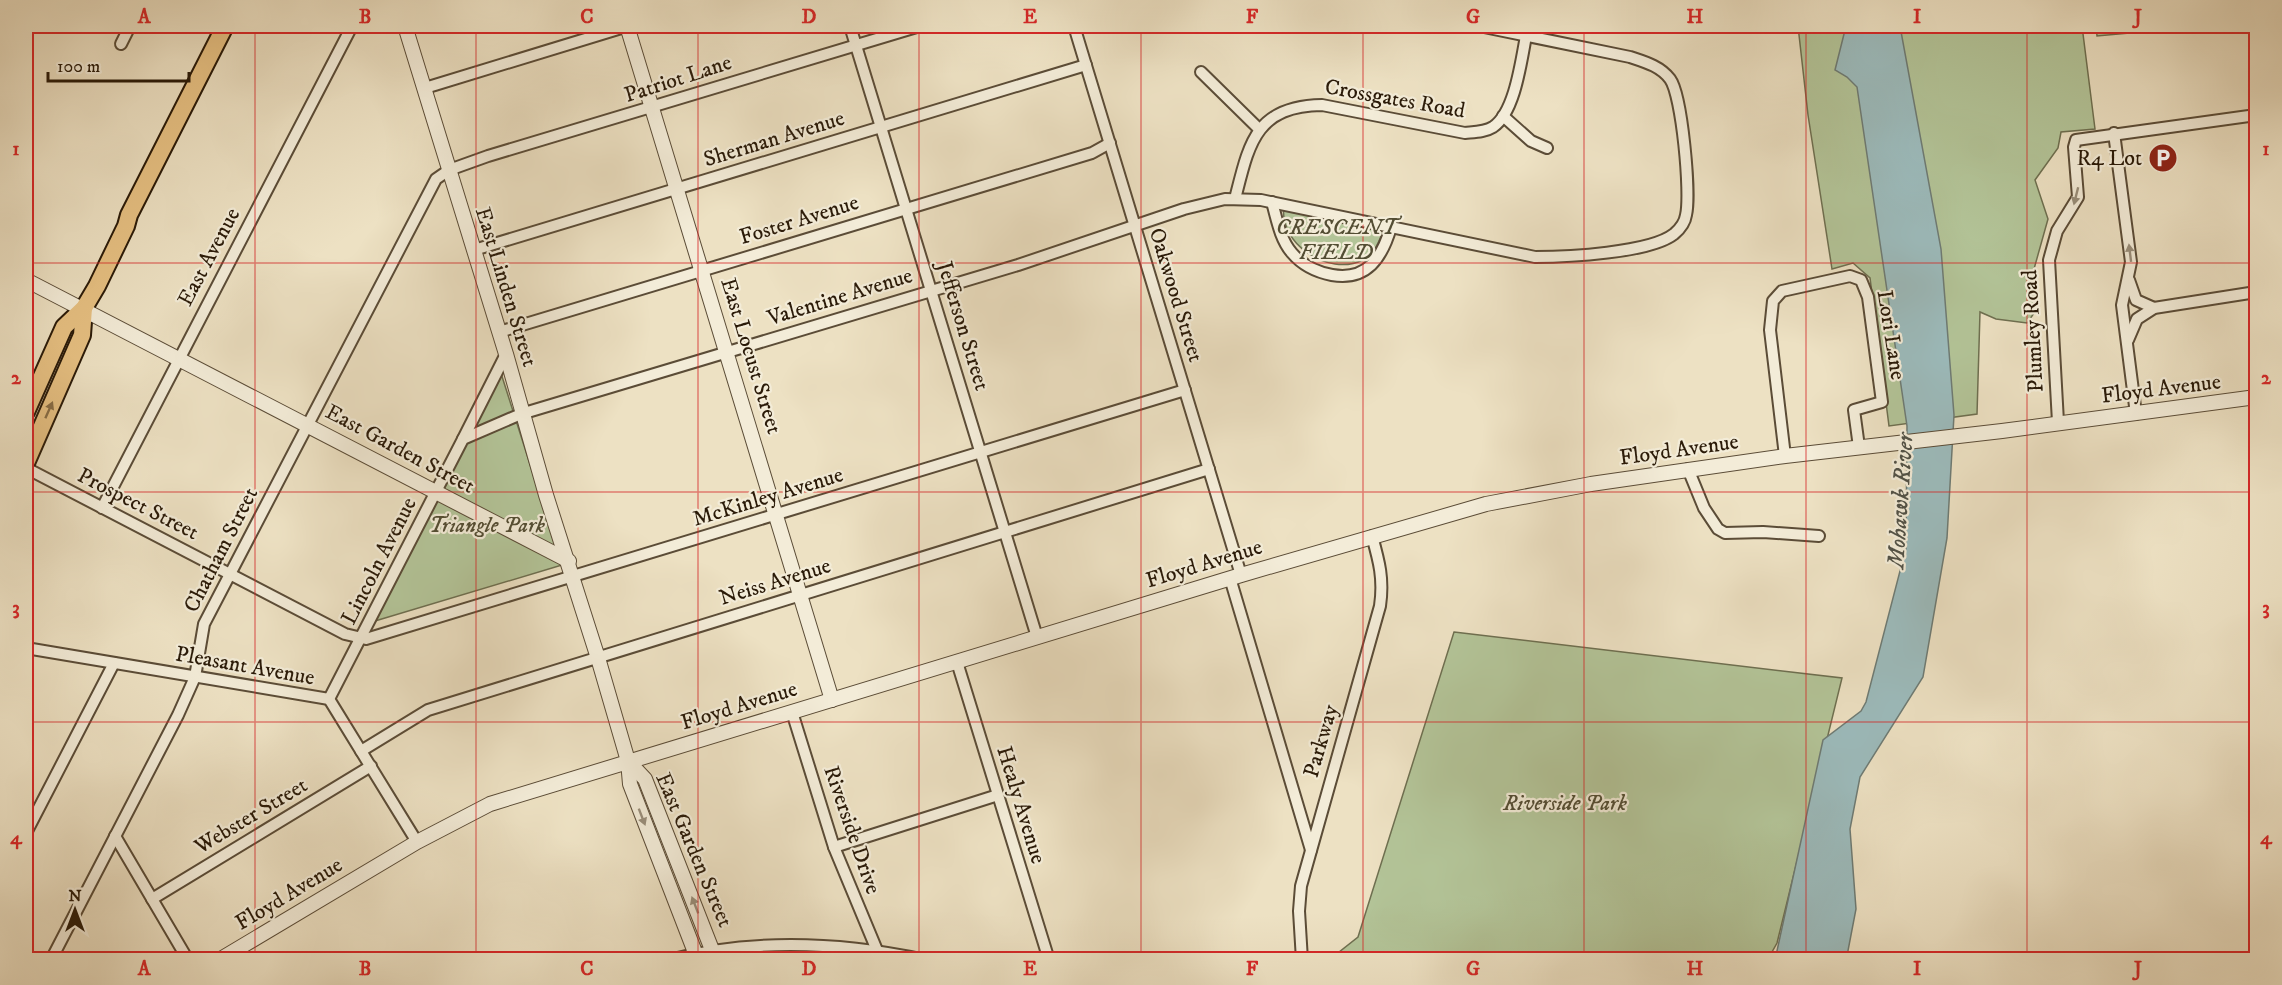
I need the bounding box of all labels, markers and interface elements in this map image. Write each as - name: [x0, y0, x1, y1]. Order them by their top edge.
- text: A: [137, 5, 152, 30]
- text: B: [359, 5, 371, 30]
- text: C: [580, 5, 594, 30]
- text: D: [802, 5, 817, 30]
- text: E: [1023, 5, 1037, 30]
- text: F: [1246, 5, 1259, 30]
- text: G: [1466, 5, 1480, 30]
- text: H: [1687, 5, 1704, 30]
- text: I: [1913, 5, 1921, 30]
- text: J: [2132, 5, 2142, 30]
- scale bar: [48, 45, 189, 83]
- street label: Patriot Lane: [621, 49, 735, 109]
- text: 100 m: [57, 56, 100, 78]
- street label: Crossgates Road: [1323, 73, 1467, 125]
- street label: Sherman Avenue: [700, 105, 848, 173]
- text: 1: [12, 137, 20, 162]
- text: 1: [2262, 137, 2270, 162]
- parking icon: R4 Lot: [2147, 142, 2179, 174]
- place label: R4 Lot: [2076, 145, 2142, 172]
- one-way arrow: [2070, 187, 2080, 205]
- street label: Foster Avenue: [736, 189, 862, 251]
- street label: East Avenue: [172, 203, 246, 311]
- street label: East Linden Street: [469, 204, 543, 370]
- park label: CRESCENT FIELD: [1276, 214, 1403, 266]
- street label: Oakwood Street: [1143, 225, 1209, 365]
- one-way arrow: [2125, 243, 2135, 262]
- street label: Jefferson Street: [930, 256, 995, 394]
- street label: Valentine Avenue: [763, 262, 916, 332]
- street label: Plumley Road: [2016, 269, 2050, 393]
- street label: East Locust Street: [714, 275, 788, 437]
- street label: Lori Lane: [1871, 288, 1911, 382]
- text: 2: [11, 366, 22, 391]
- text: 2: [2261, 366, 2272, 391]
- street label: Floyd Avenue: [2100, 368, 2222, 410]
- street label: East Garden Street: [321, 398, 479, 500]
- one-way arrow: [45, 401, 54, 419]
- street label: Floyd Avenue: [1618, 428, 1740, 472]
- water label: Mohawk River: [1881, 430, 1921, 572]
- street label: McKinley Avenue: [689, 461, 847, 533]
- street label: Prospect Street: [73, 462, 203, 546]
- street label: Chatham Street: [178, 483, 264, 617]
- street label: Lincoln Avenue: [335, 493, 423, 629]
- park label: Triangle Park: [429, 512, 546, 539]
- street label: Floyd Avenue: [1143, 534, 1265, 594]
- street label: Neiss Avenue: [716, 552, 834, 612]
- text: 3: [12, 596, 20, 621]
- text: 3: [2262, 596, 2270, 621]
- street label: Pleasant Avenue: [173, 640, 317, 692]
- street label: Floyd Avenue: [678, 676, 800, 736]
- street label: Parkway: [1298, 701, 1344, 781]
- street label: Healy Avenue: [990, 743, 1052, 867]
- street label: Riverside Drive: [817, 762, 887, 898]
- street label: East Garden Street: [649, 769, 739, 931]
- street label: Webster Street: [189, 772, 312, 861]
- park label: Riverside Park: [1502, 790, 1628, 817]
- one-way arrow: [638, 808, 648, 826]
- text: 4: [10, 826, 23, 851]
- text: 4: [2260, 826, 2273, 851]
- street label: Floyd Avenue: [231, 851, 347, 937]
- north arrow: [45, 880, 105, 940]
- text: N: [68, 886, 82, 906]
- one-way arrow: [689, 896, 699, 914]
- text: A: [137, 957, 152, 982]
- text: B: [359, 957, 371, 982]
- text: C: [580, 957, 594, 982]
- text: D: [802, 957, 817, 982]
- text: E: [1023, 957, 1037, 982]
- text: F: [1246, 957, 1259, 982]
- text: G: [1466, 957, 1480, 982]
- text: H: [1687, 957, 1704, 982]
- text: I: [1913, 957, 1921, 982]
- text: J: [2132, 957, 2142, 982]

